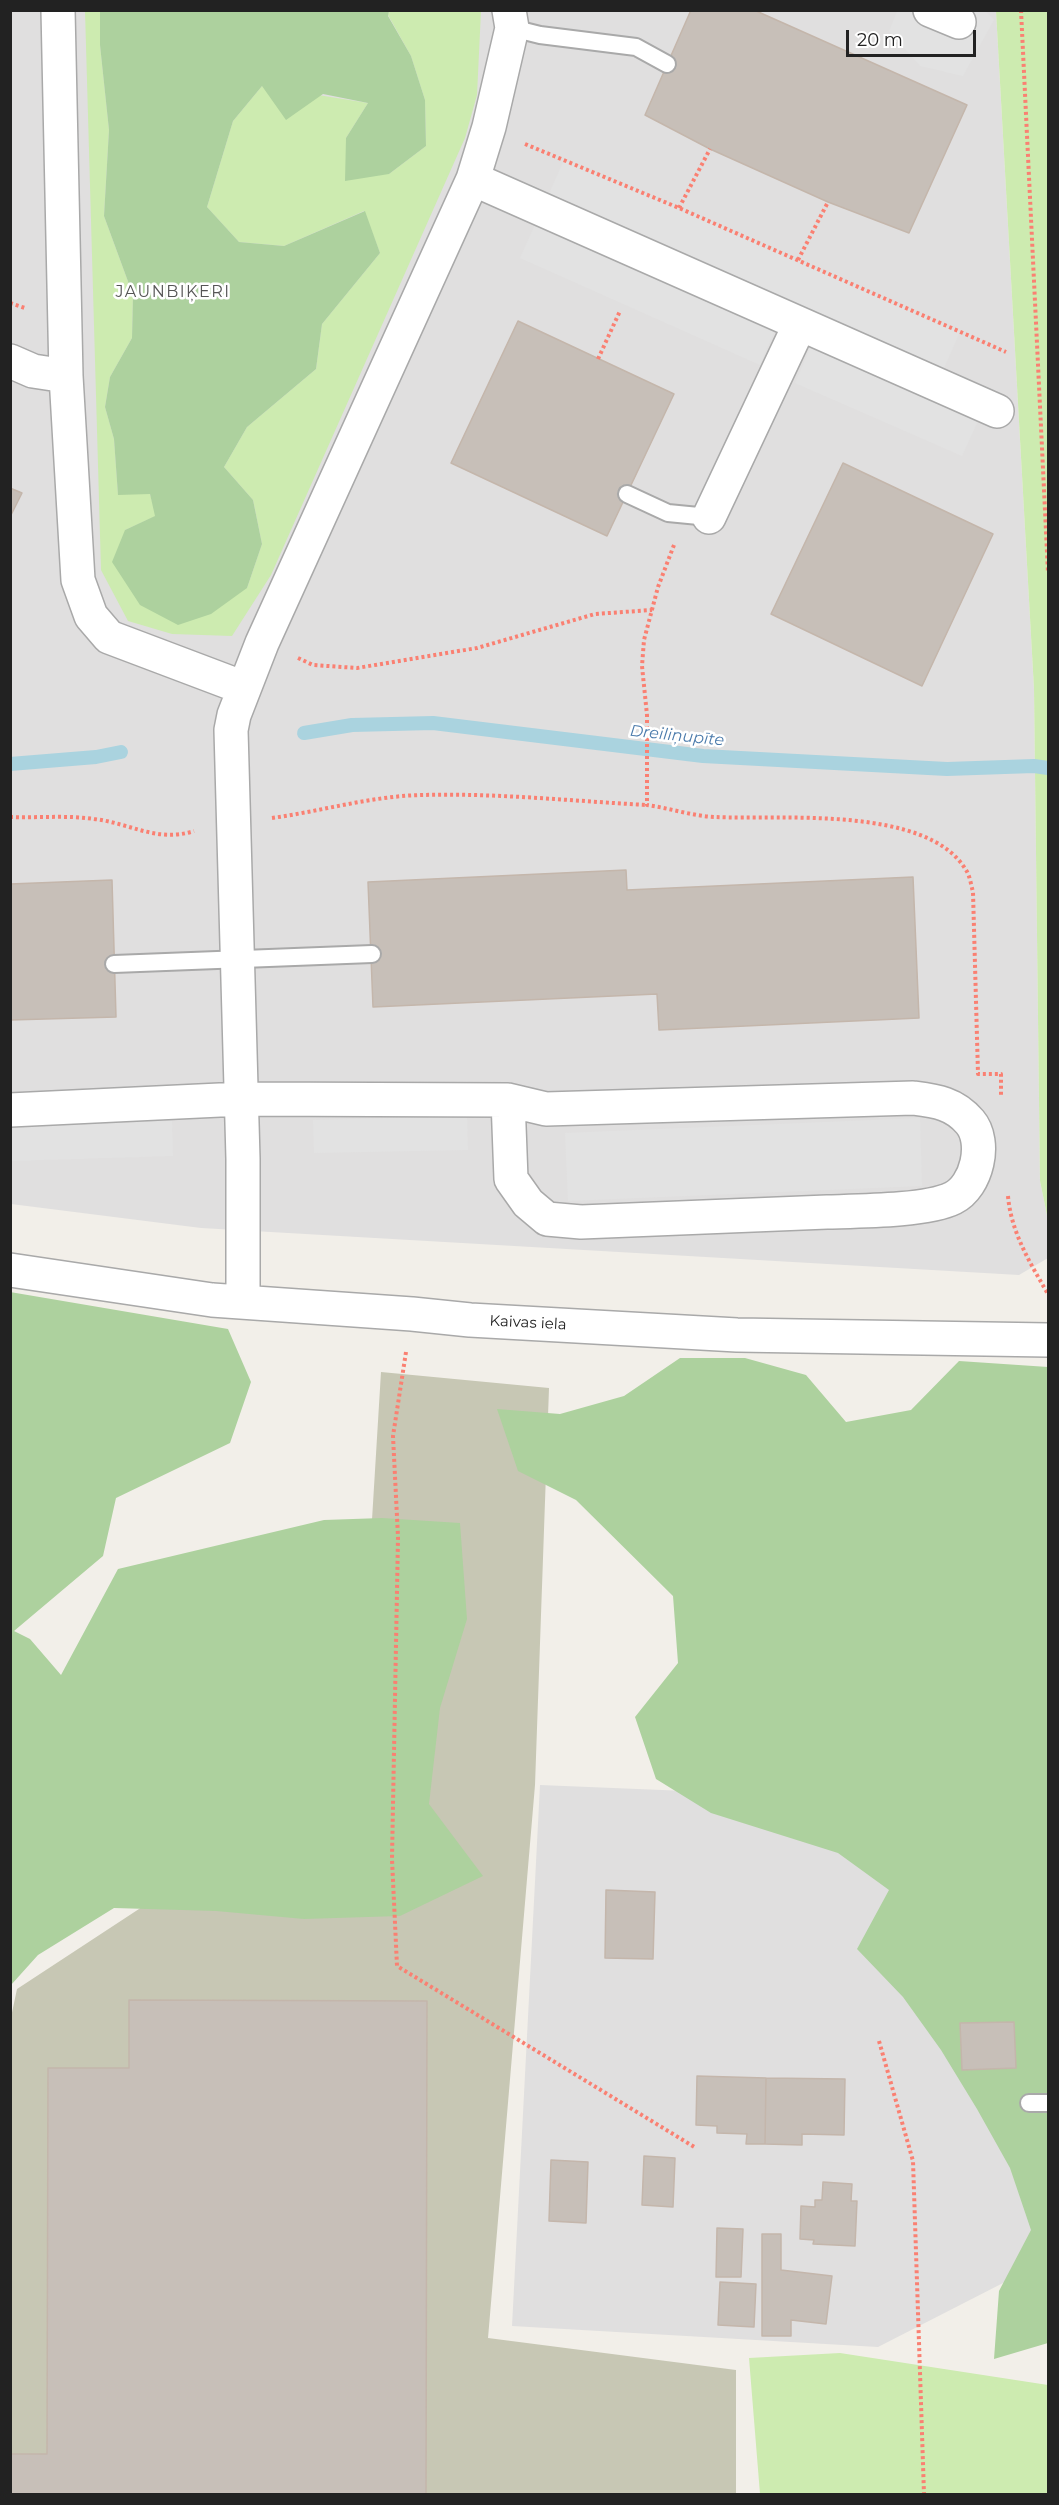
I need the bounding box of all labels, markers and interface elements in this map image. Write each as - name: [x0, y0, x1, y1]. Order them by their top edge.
- scale bar: [849, 18, 980, 56]
- text: 20 m: [857, 29, 903, 51]
- district label: JAUNBIĶERI: [115, 282, 231, 302]
- water label: Dreiliņupīte: [629, 722, 725, 750]
- street label: Kaivas iela: [489, 1312, 567, 1334]

